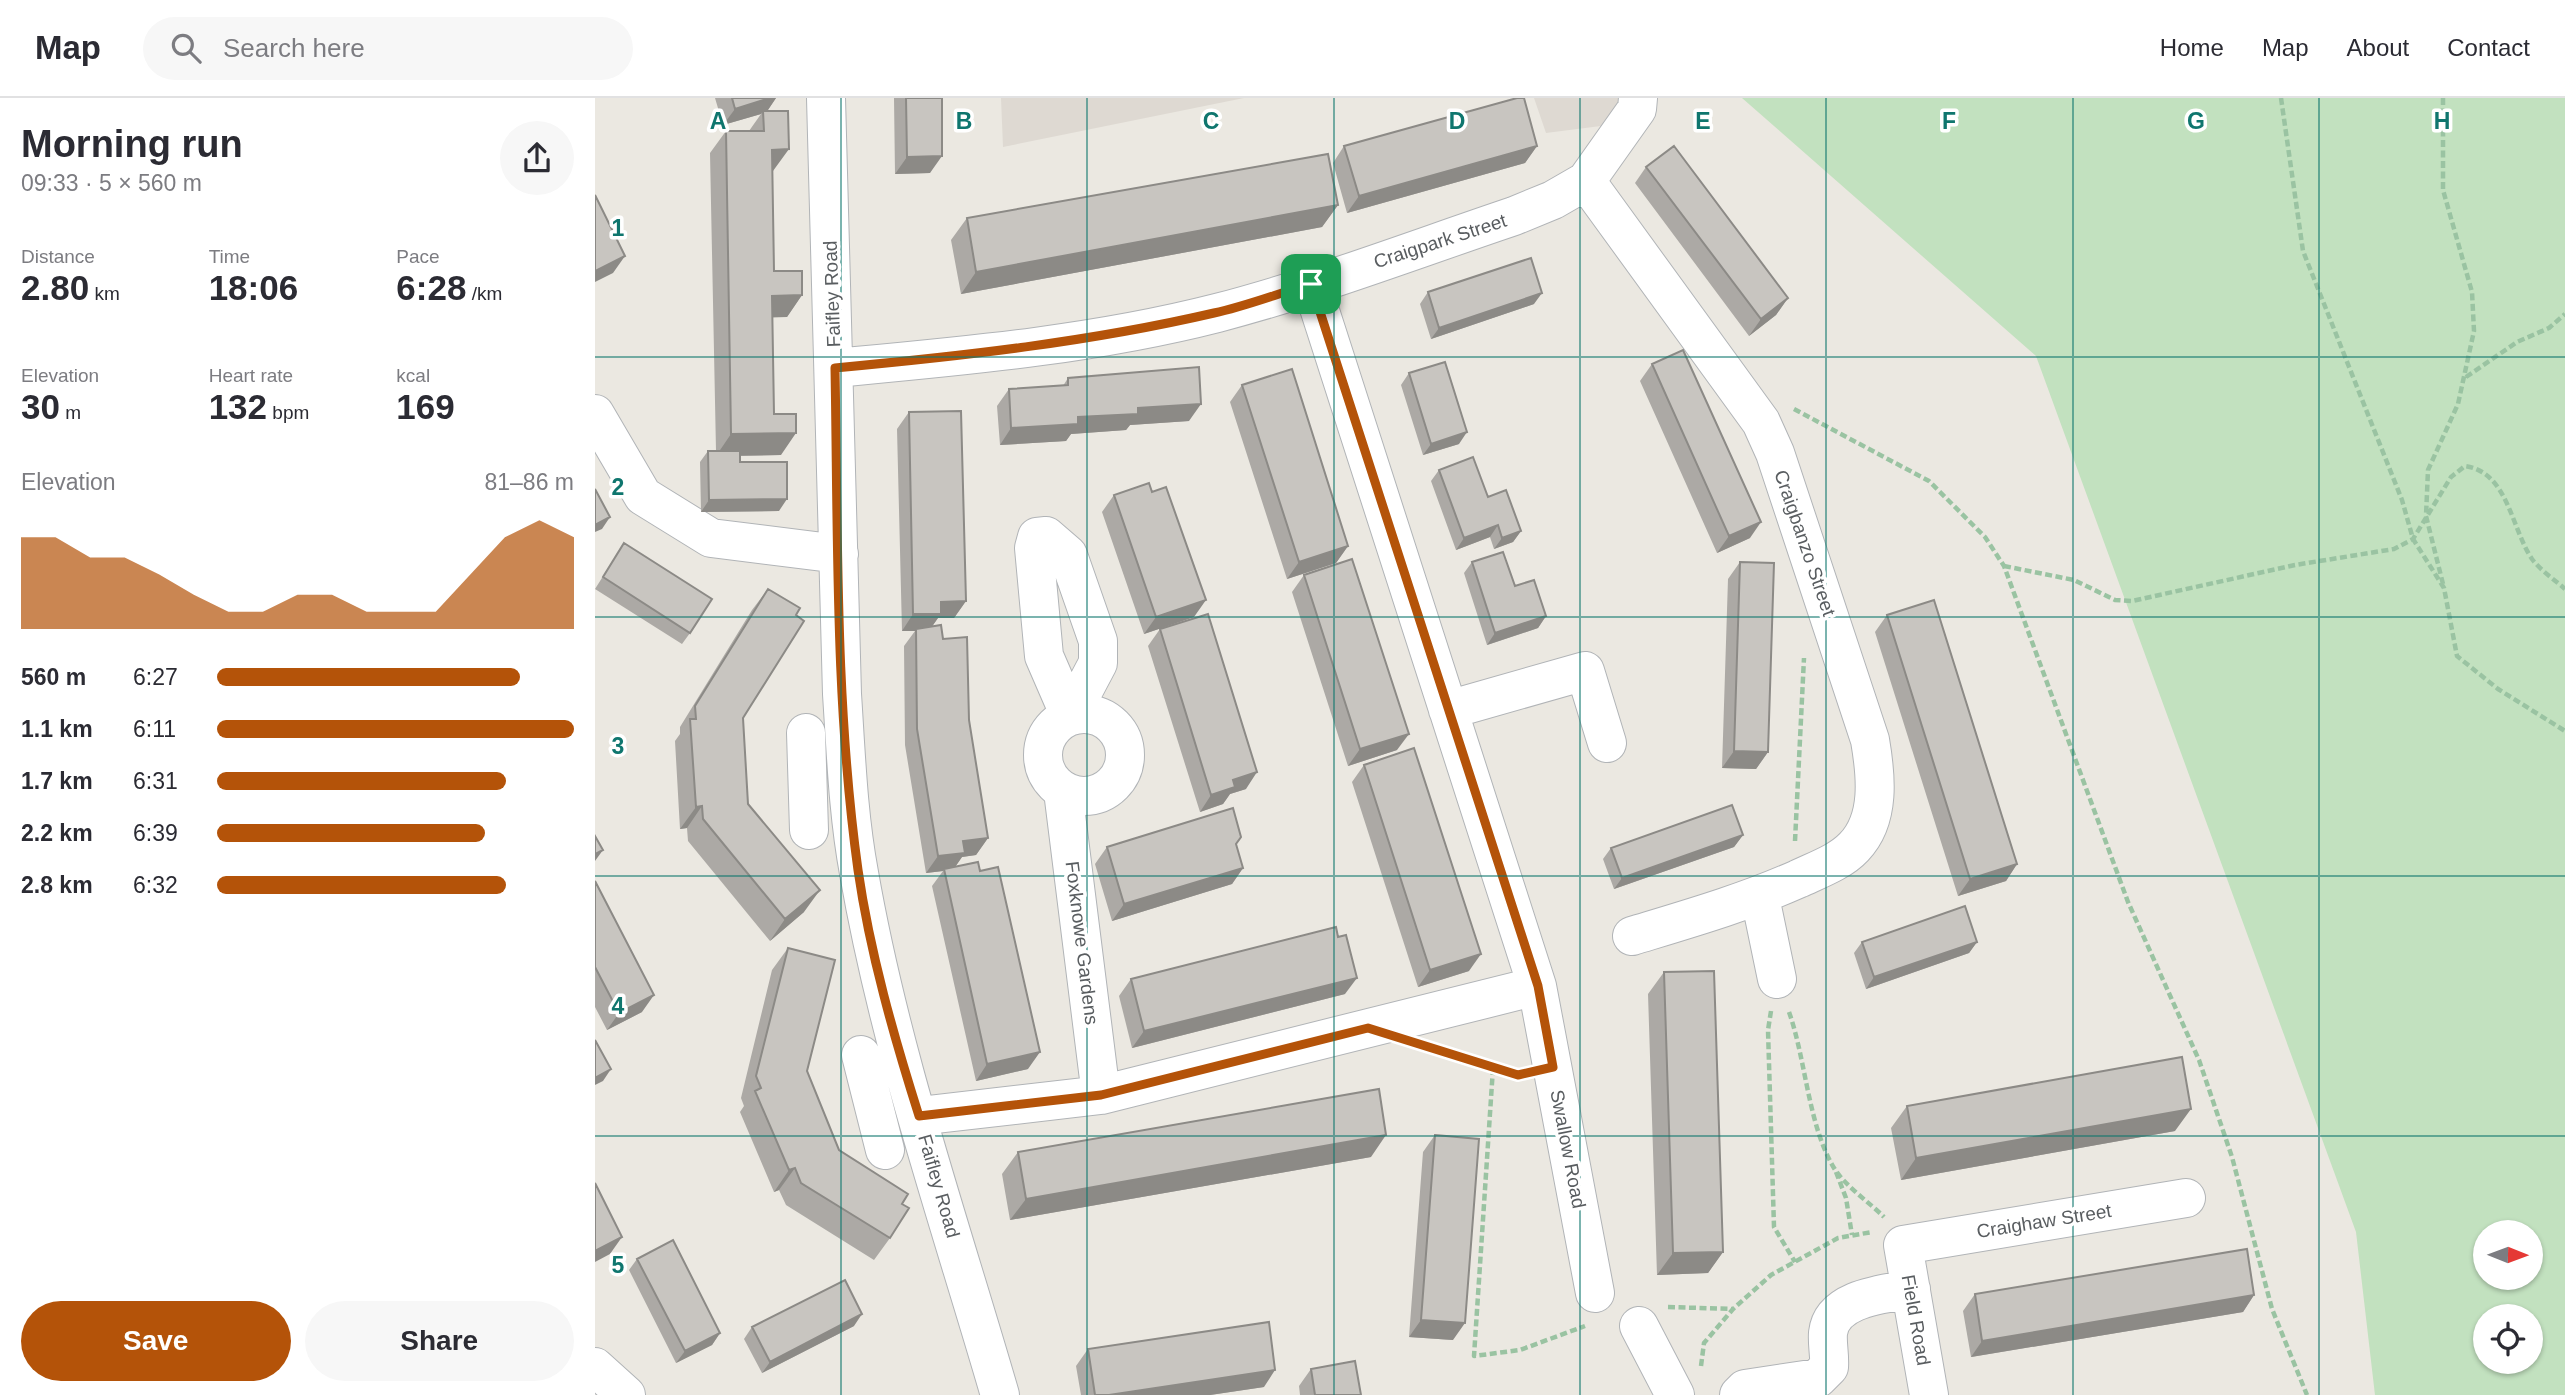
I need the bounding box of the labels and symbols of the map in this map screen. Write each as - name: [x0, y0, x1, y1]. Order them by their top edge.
- text: A: [710, 108, 726, 134]
- text: B: [956, 108, 972, 134]
- text: C: [1203, 108, 1219, 134]
- text: D: [1449, 108, 1465, 134]
- text: E: [1695, 108, 1711, 134]
- text: F: [1942, 108, 1956, 134]
- text: G: [2187, 108, 2205, 134]
- text: H: [2434, 108, 2450, 134]
- street label: Craigpark Street: [1371, 209, 1510, 272]
- text: 1: [612, 215, 625, 241]
- street label: Faifley Road: [820, 240, 844, 348]
- pin: [1281, 254, 1341, 314]
- street label: Craigbanzo Street: [1770, 467, 1840, 619]
- text: 2: [612, 474, 624, 500]
- text: 3: [612, 733, 624, 759]
- street label: Foxknowe Gardens: [1062, 860, 1102, 1026]
- text: 4: [612, 993, 625, 1019]
- street label: Swallow Road: [1546, 1088, 1590, 1210]
- street label: Faifley Road: [914, 1132, 964, 1240]
- street label: Craighaw Street: [1975, 1200, 2114, 1242]
- north arrow: [2473, 1220, 2543, 1290]
- text: 5: [612, 1252, 625, 1278]
- street label: Field Road: [1898, 1273, 1934, 1367]

